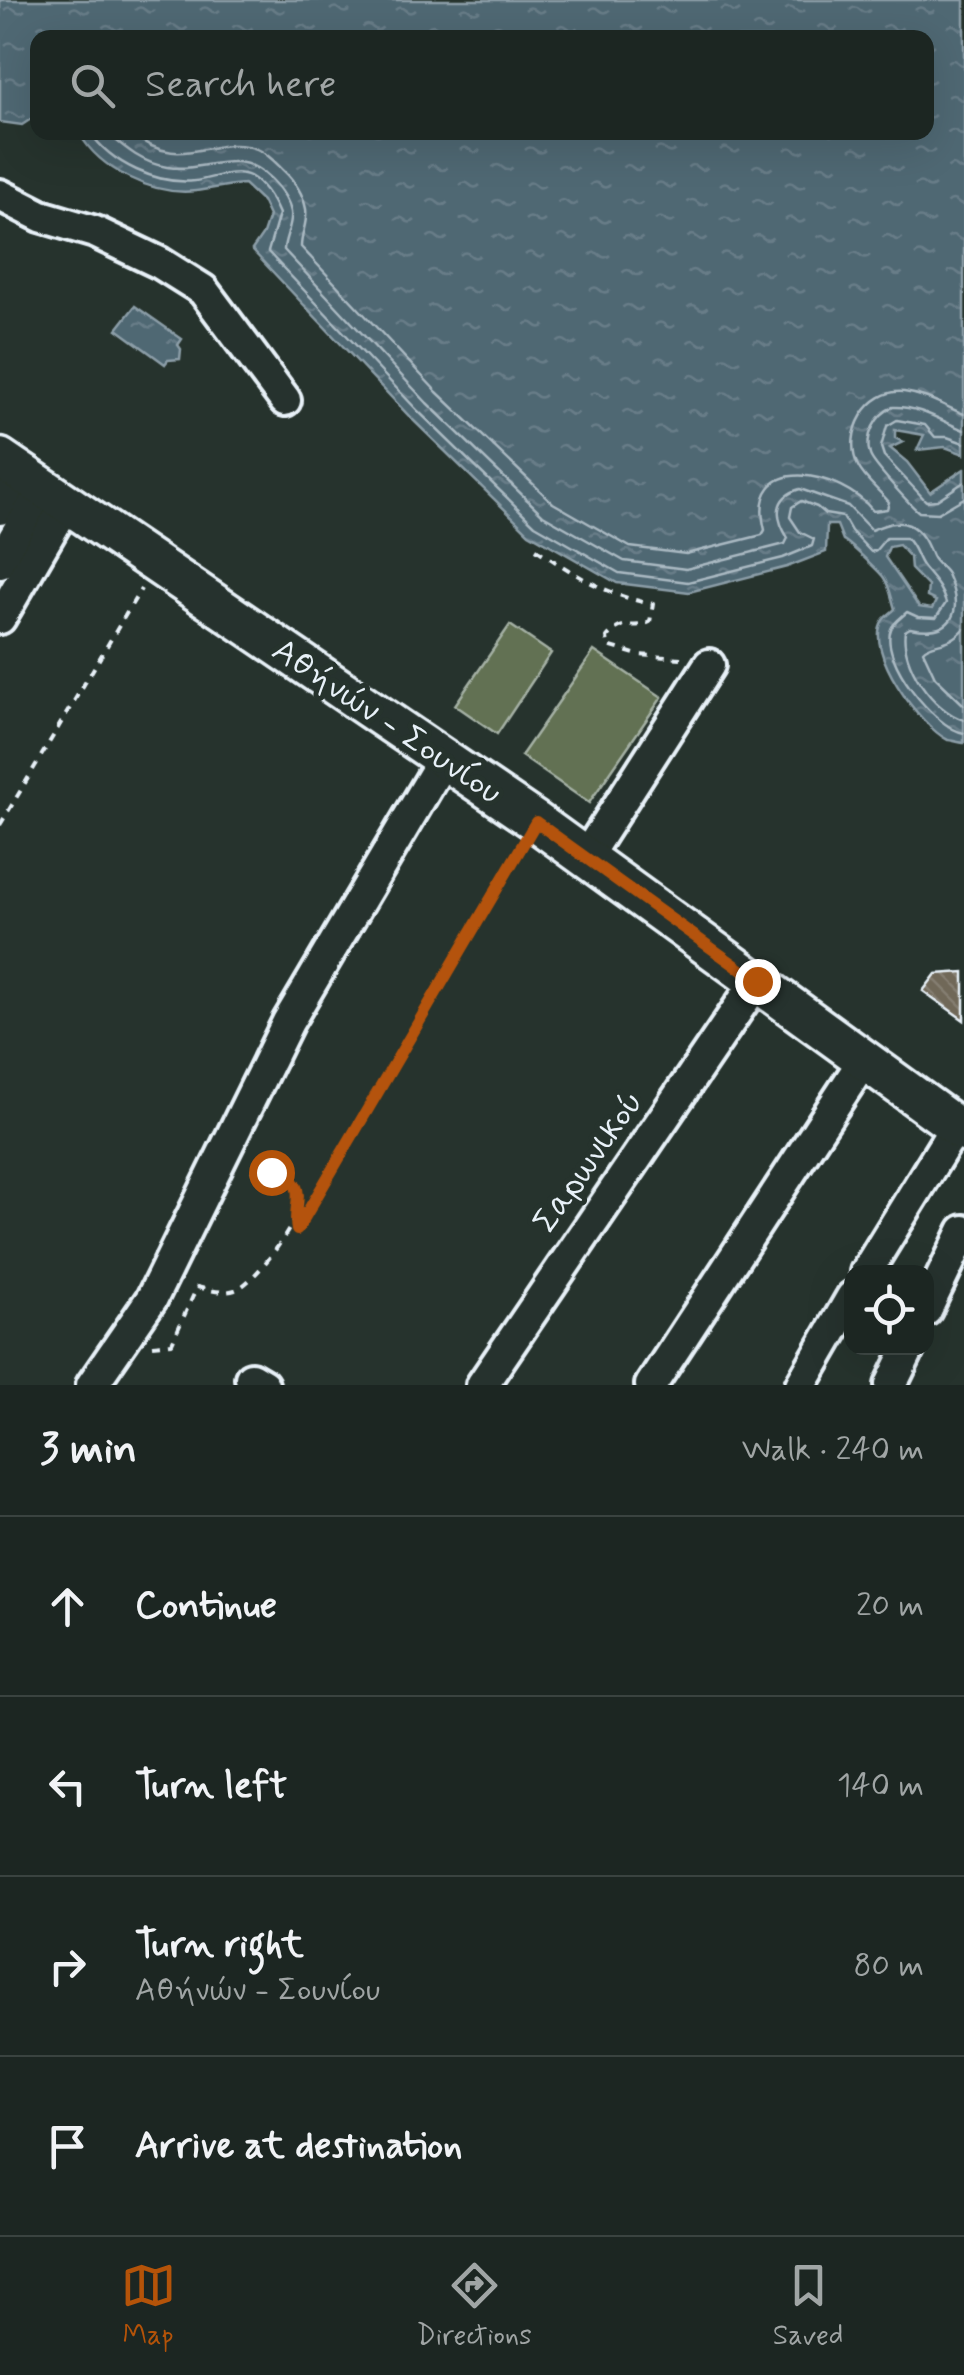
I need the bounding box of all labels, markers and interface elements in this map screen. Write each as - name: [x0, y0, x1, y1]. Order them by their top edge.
- search box: [30, 30, 934, 140]
- icon: search: [65, 58, 120, 113]
- text: Search here: [145, 61, 336, 110]
- street label: Αθήνών - Σουνίου: [263, 628, 511, 816]
- route end: [735, 959, 781, 1005]
- street label: Σαρωνικού: [523, 1082, 655, 1243]
- route start: [249, 1150, 295, 1196]
- map controls: [844, 1265, 934, 1355]
- button: locate: [844, 1265, 934, 1355]
- text: 3 min: [40, 1423, 137, 1478]
- text: Walk · 240 m: [742, 1429, 924, 1471]
- icon: ahead: [40, 1579, 95, 1634]
- text: Continue: [135, 1582, 277, 1631]
- text: 20 m: [856, 1585, 924, 1627]
- icon: left: [40, 1759, 95, 1814]
- text: Turn left: [135, 1762, 287, 1811]
- text: 140 m: [837, 1765, 924, 1807]
- text: Turn right: [135, 1921, 304, 1970]
- icon: right: [40, 1939, 95, 1994]
- text: 80 m: [854, 1945, 924, 1987]
- text: Αθήνών - Σουνίου: [135, 1970, 380, 2012]
- icon: arrive: [40, 2119, 95, 2174]
- text: Arrive at destination: [135, 2122, 462, 2171]
- tab: Map: [121, 2258, 176, 2355]
- tab: Directions: [417, 2258, 532, 2355]
- tab: Saved: [773, 2258, 843, 2355]

